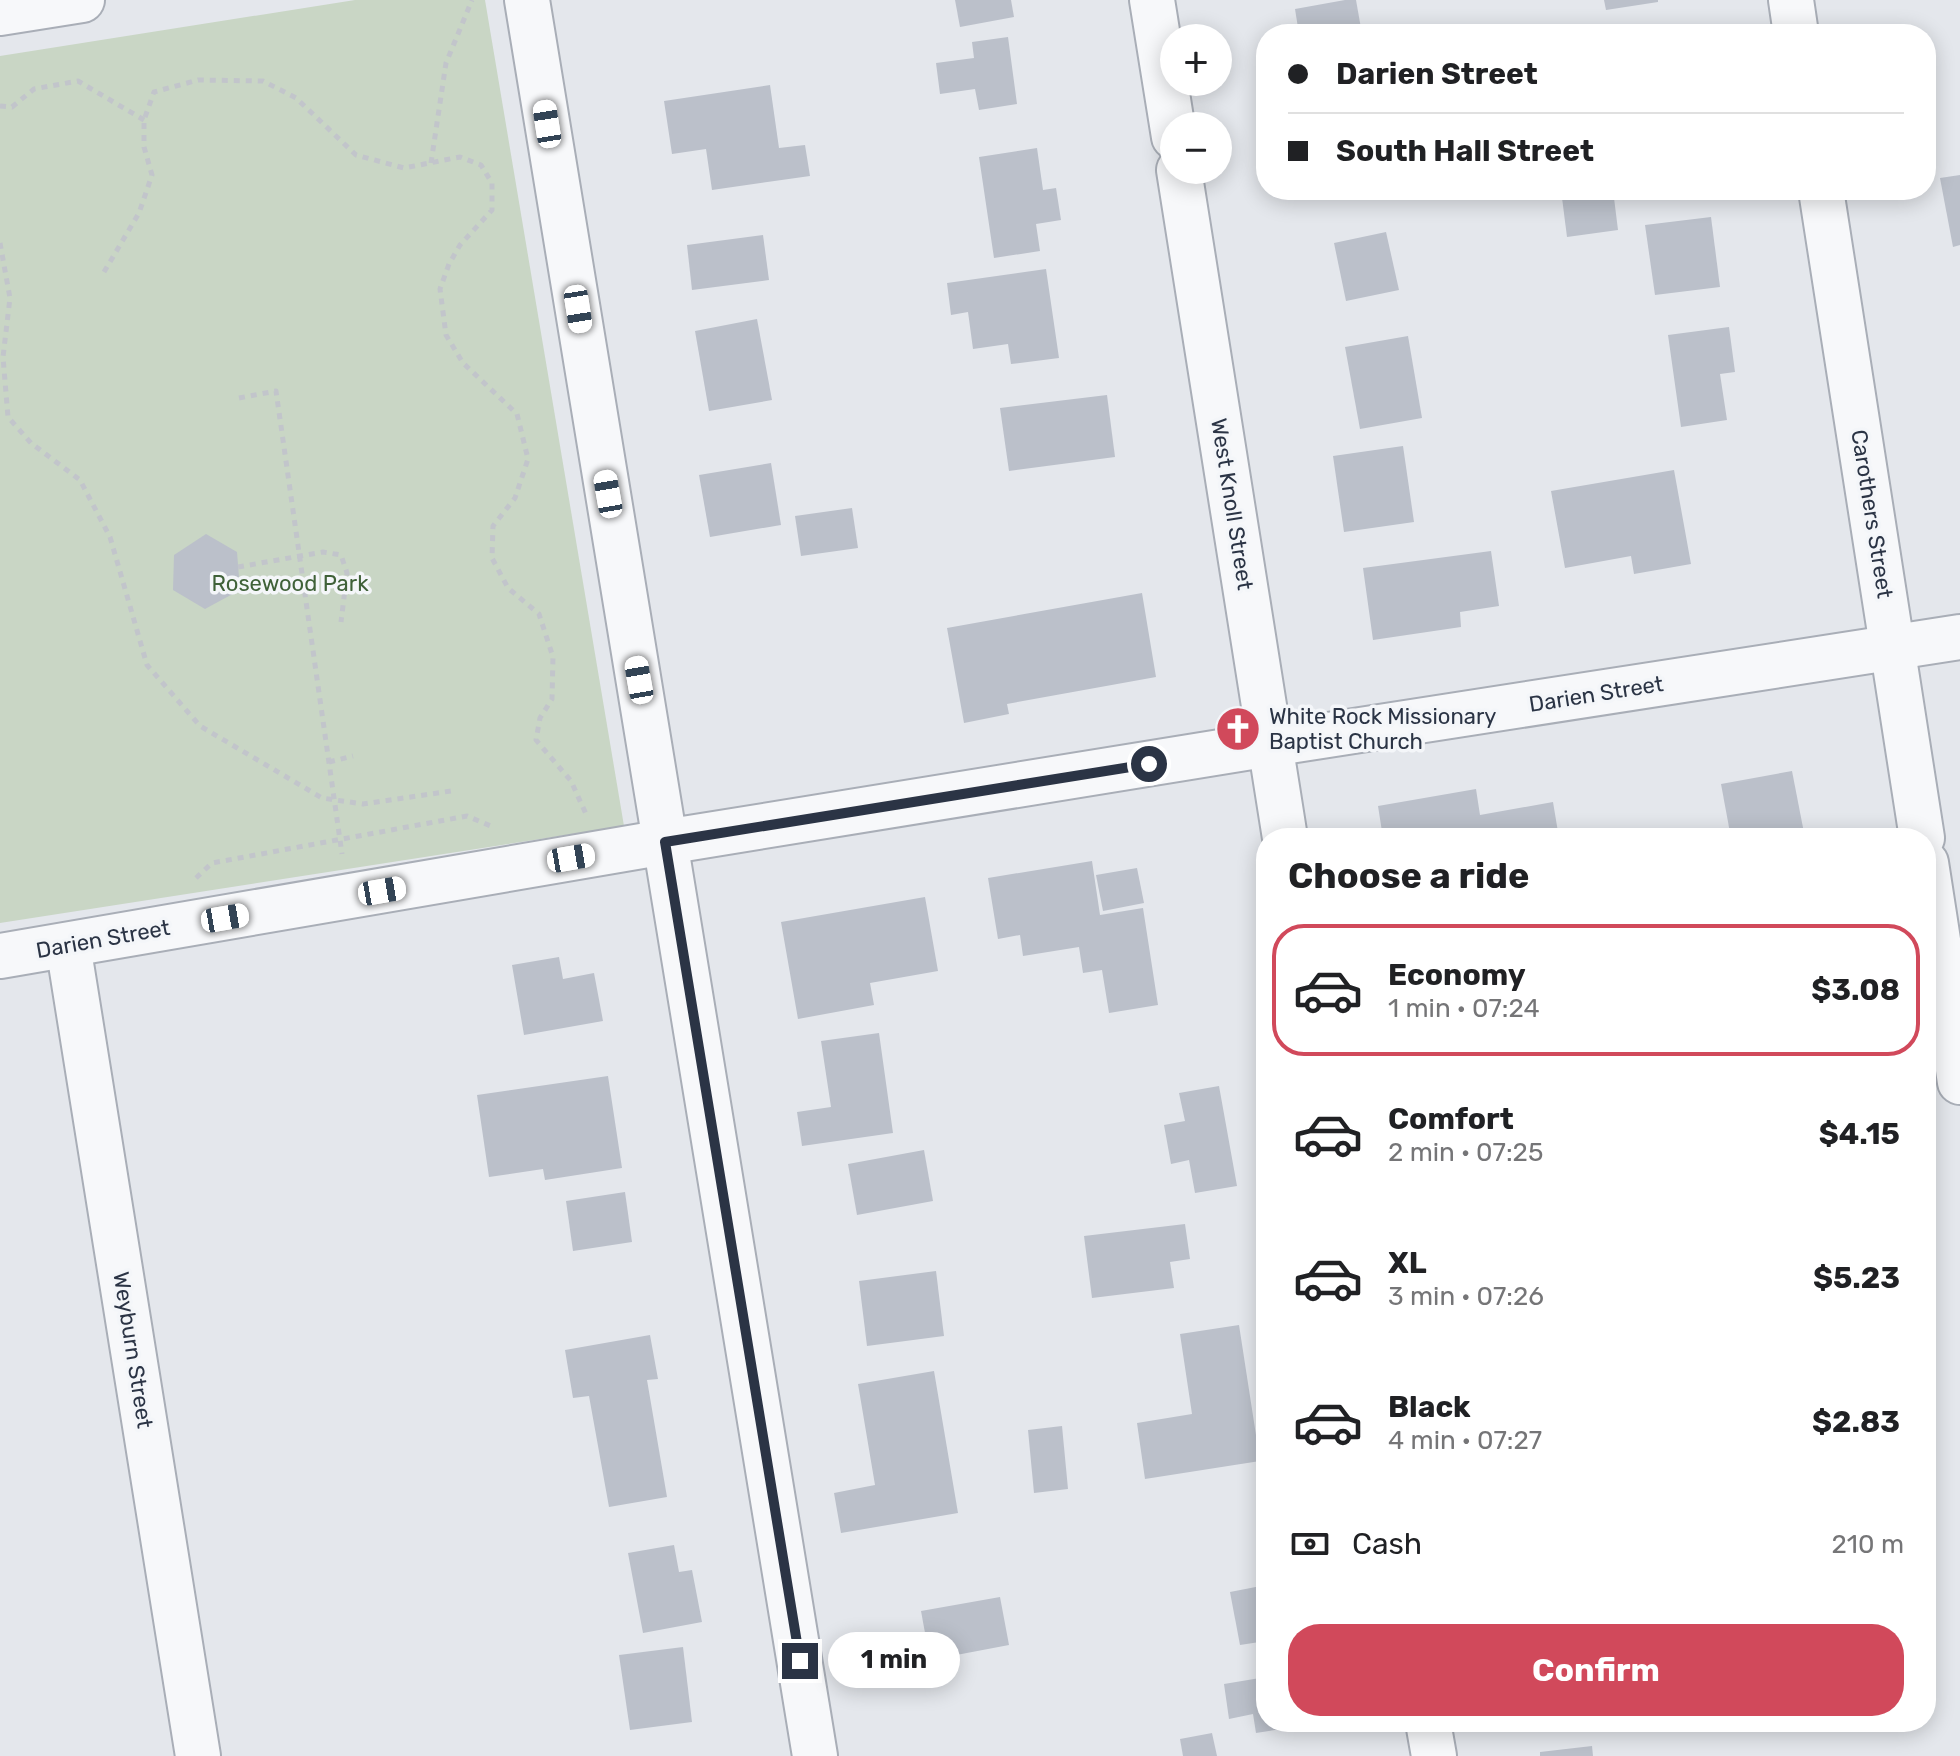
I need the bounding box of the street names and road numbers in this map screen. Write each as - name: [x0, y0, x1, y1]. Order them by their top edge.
- street label: West Knoll Street: [1205, 416, 1259, 592]
- street label: Carothers Street: [1845, 428, 1899, 601]
- street label: Darien Street: [1527, 670, 1665, 718]
- street label: Darien Street: [34, 914, 173, 964]
- street label: Weyburn Street: [107, 1270, 159, 1431]

